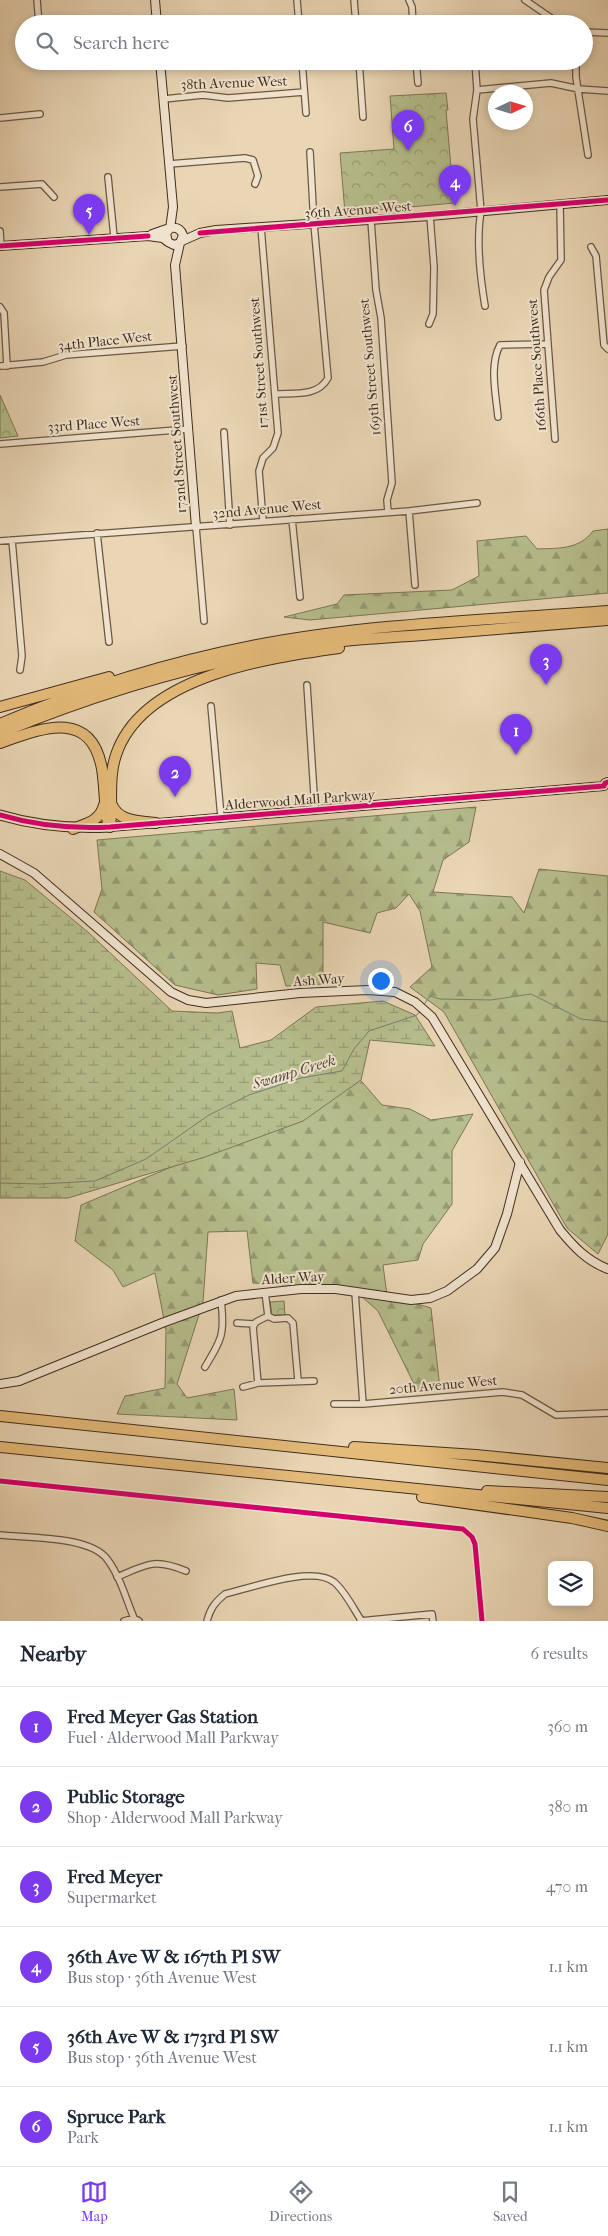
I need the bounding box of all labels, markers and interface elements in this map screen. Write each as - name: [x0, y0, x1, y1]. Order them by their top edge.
- search box: [15, 15, 593, 70]
- icon: search: [33, 29, 61, 57]
- text: Search here: [73, 32, 169, 54]
- street label: 38th Avenue West: [180, 73, 288, 93]
- north arrow: [488, 85, 533, 130]
- pin: 6: [392, 110, 424, 151]
- pin: 4: [439, 165, 471, 206]
- pin: 5: [73, 194, 105, 235]
- street label: 36th Avenue West: [304, 198, 412, 222]
- street label: 171st Street Southwest: [246, 297, 272, 429]
- street label: 169th Street Southwest: [356, 298, 384, 436]
- street label: 166th Place Southwest: [524, 298, 550, 432]
- street label: 34th Place West: [57, 328, 153, 354]
- street label: 172nd Street Southwest: [164, 374, 190, 514]
- street label: 33rd Place West: [47, 412, 141, 436]
- street label: 32nd Avenue West: [212, 496, 322, 522]
- pin: 3: [530, 644, 562, 685]
- pin: 1: [500, 714, 532, 755]
- pin: 2: [159, 756, 191, 797]
- street label: Alderwood Mall Parkway: [223, 786, 376, 814]
- your location: [368, 968, 394, 994]
- street label: Ash Way: [292, 970, 346, 990]
- water label: Swamp Creek: [249, 1051, 338, 1093]
- street label: Alder Way: [260, 1268, 325, 1288]
- street label: 20th Avenue West: [388, 1372, 498, 1398]
- map controls: [548, 1561, 593, 1606]
- button: layers: [548, 1561, 593, 1606]
- text: Nearby: [20, 1642, 86, 1666]
- text: 6 results: [530, 1644, 588, 1663]
- text: Fred Meyer Gas Station: [67, 1706, 258, 1728]
- text: 1: [33, 1717, 39, 1736]
- text: 360 m: [547, 1717, 588, 1736]
- text: Fuel · Alderwood Mall Parkway: [67, 1728, 279, 1747]
- text: Public Storage: [67, 1786, 185, 1808]
- text: 2: [32, 1797, 40, 1816]
- text: 380 m: [548, 1797, 588, 1816]
- text: Shop · Alderwood Mall Parkway: [67, 1808, 283, 1827]
- text: Fred Meyer: [67, 1866, 162, 1888]
- text: 3: [33, 1877, 39, 1896]
- text: 470 m: [546, 1877, 588, 1896]
- text: Supermarket: [67, 1888, 157, 1907]
- text: 36th Ave W & 167th Pl SW: [67, 1946, 280, 1968]
- text: 4: [31, 1957, 41, 1976]
- text: 1.1 km: [549, 1957, 588, 1976]
- text: Bus stop · 36th Avenue West: [67, 1968, 257, 1987]
- text: 36th Ave W & 173rd Pl SW: [67, 2026, 279, 2048]
- text: 5: [33, 2037, 39, 2056]
- text: 1.1 km: [549, 2037, 588, 2056]
- text: Bus stop · 36th Avenue West: [67, 2048, 257, 2067]
- text: Spruce Park: [67, 2106, 165, 2128]
- text: 6: [32, 2117, 40, 2136]
- text: 1.1 km: [549, 2117, 588, 2136]
- text: Park: [67, 2128, 99, 2147]
- tab: Map: [80, 2178, 108, 2225]
- tab: Directions: [269, 2178, 332, 2225]
- tab: Saved: [493, 2178, 528, 2225]

